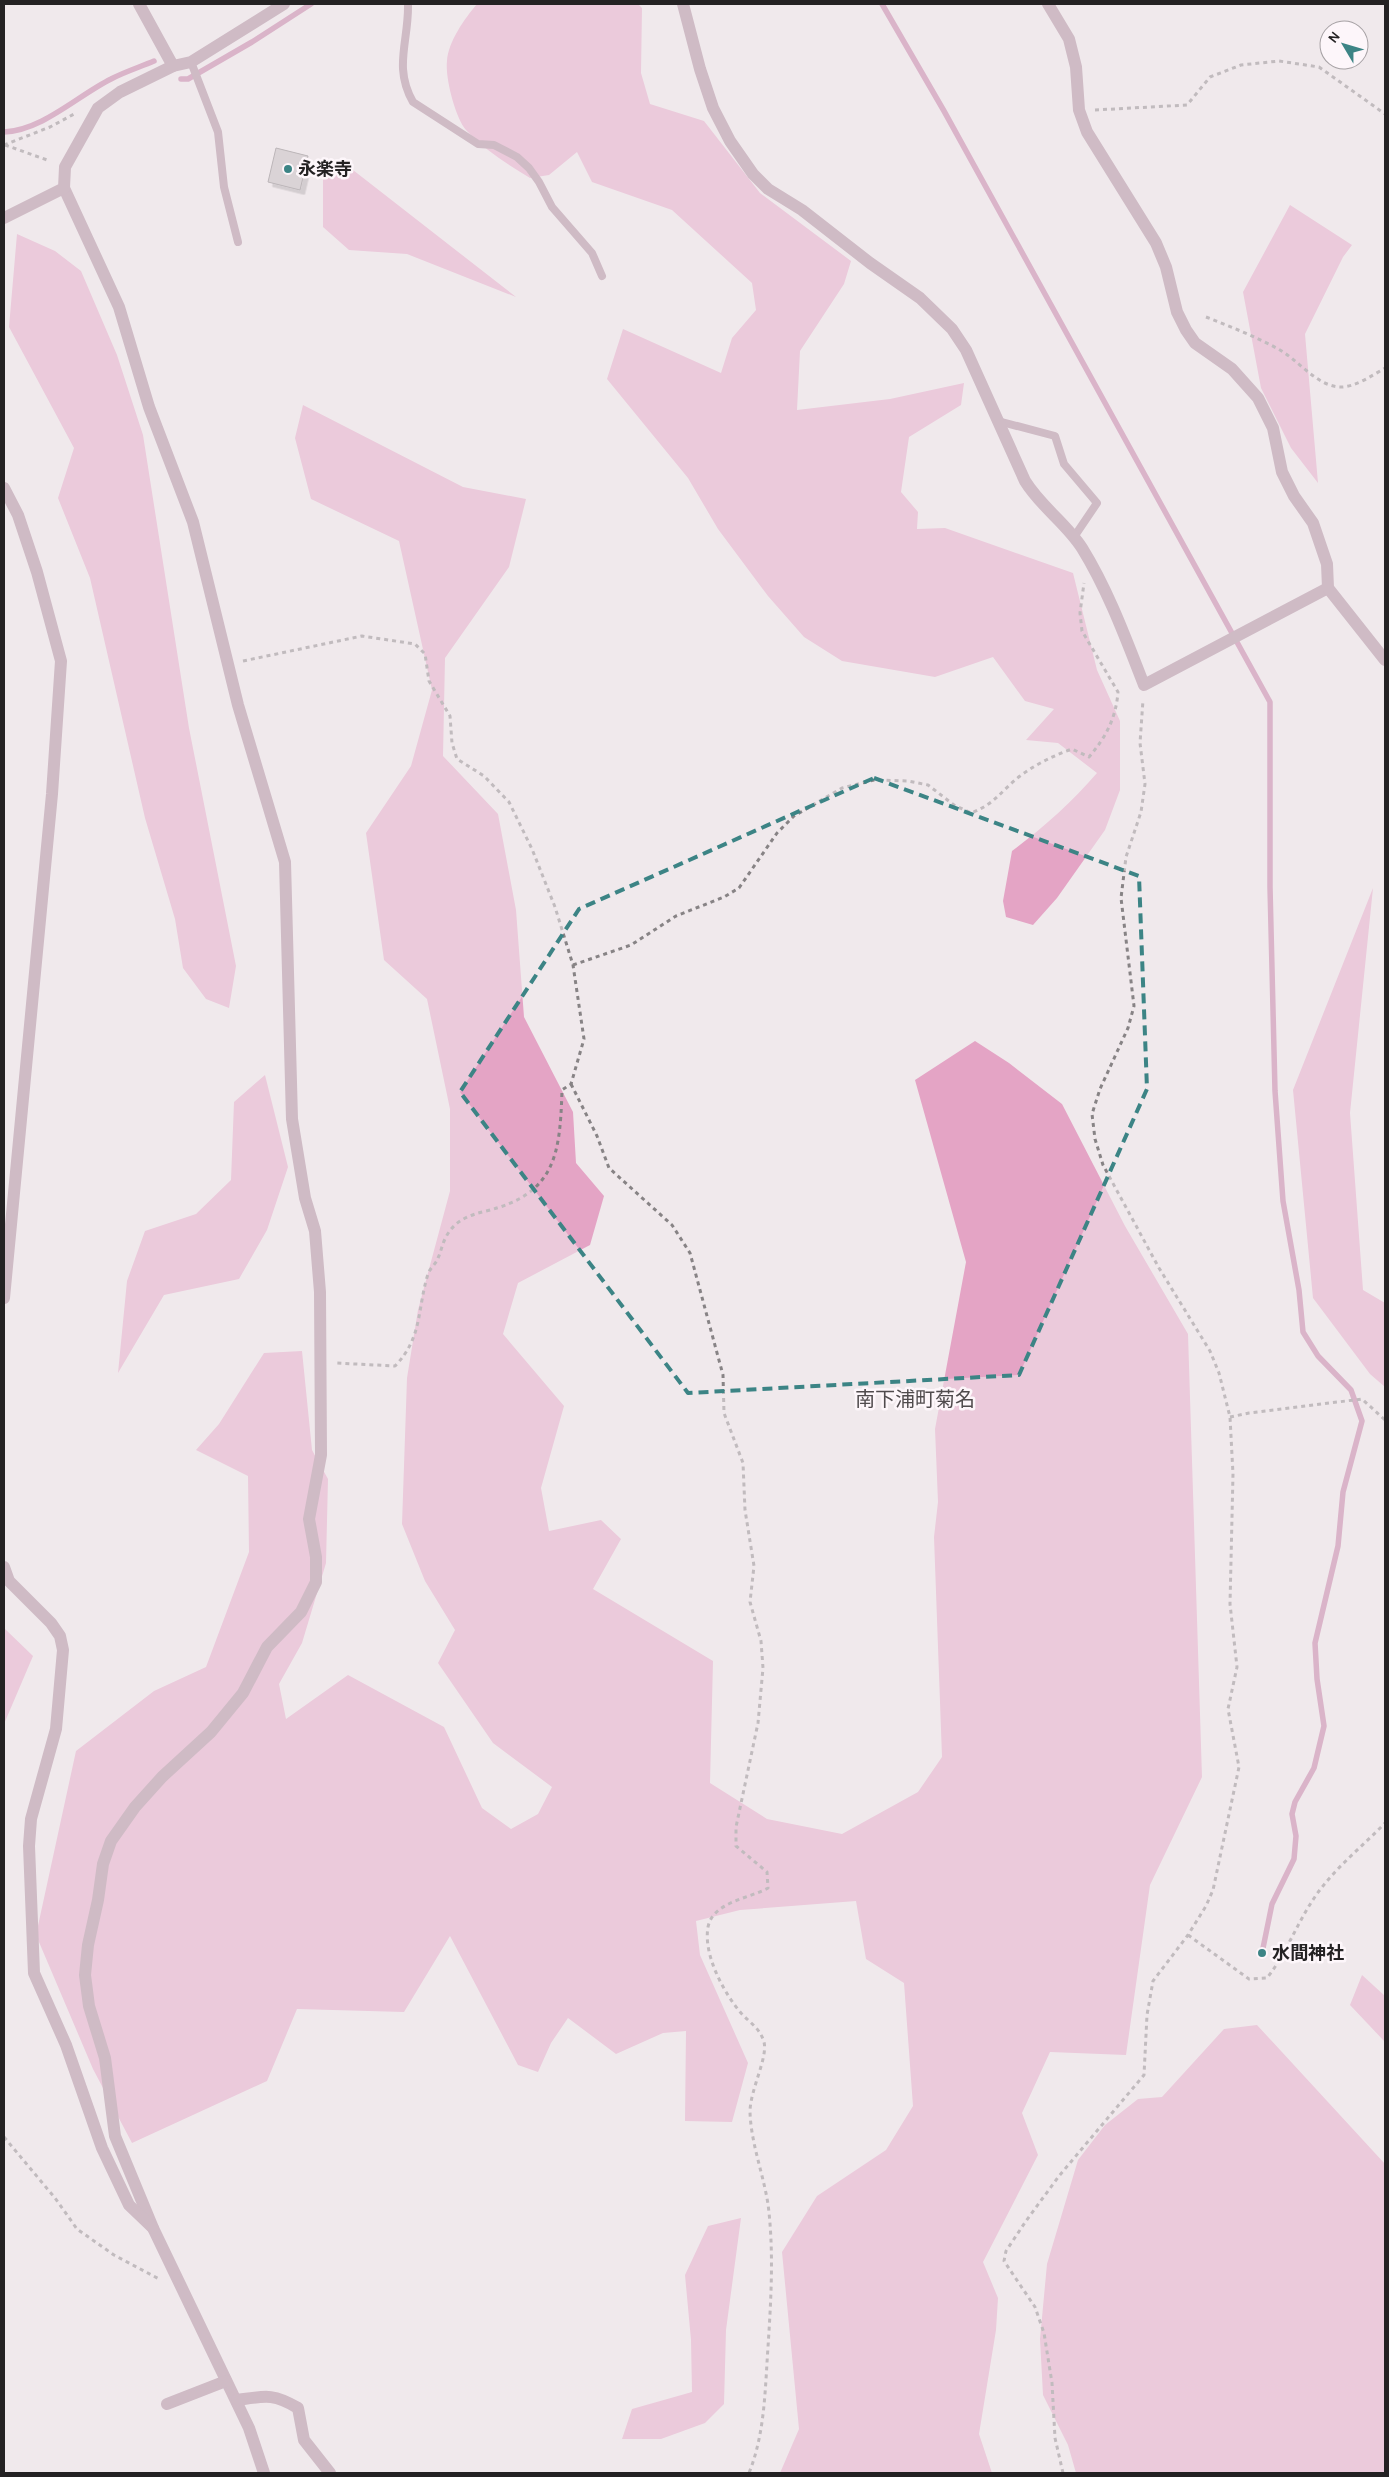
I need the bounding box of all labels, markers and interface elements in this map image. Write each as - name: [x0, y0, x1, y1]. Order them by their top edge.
- north arrow: [1319, 20, 1369, 70]
- text: N: [1324, 28, 1344, 46]
- place label: 永楽寺: [298, 158, 352, 180]
- marker: 永楽寺: [282, 163, 294, 175]
- district label: 南下浦町菊名: [855, 1388, 975, 1411]
- place label: 水間神社: [1272, 1942, 1344, 1964]
- marker: 水間神社: [1256, 1947, 1268, 1959]

